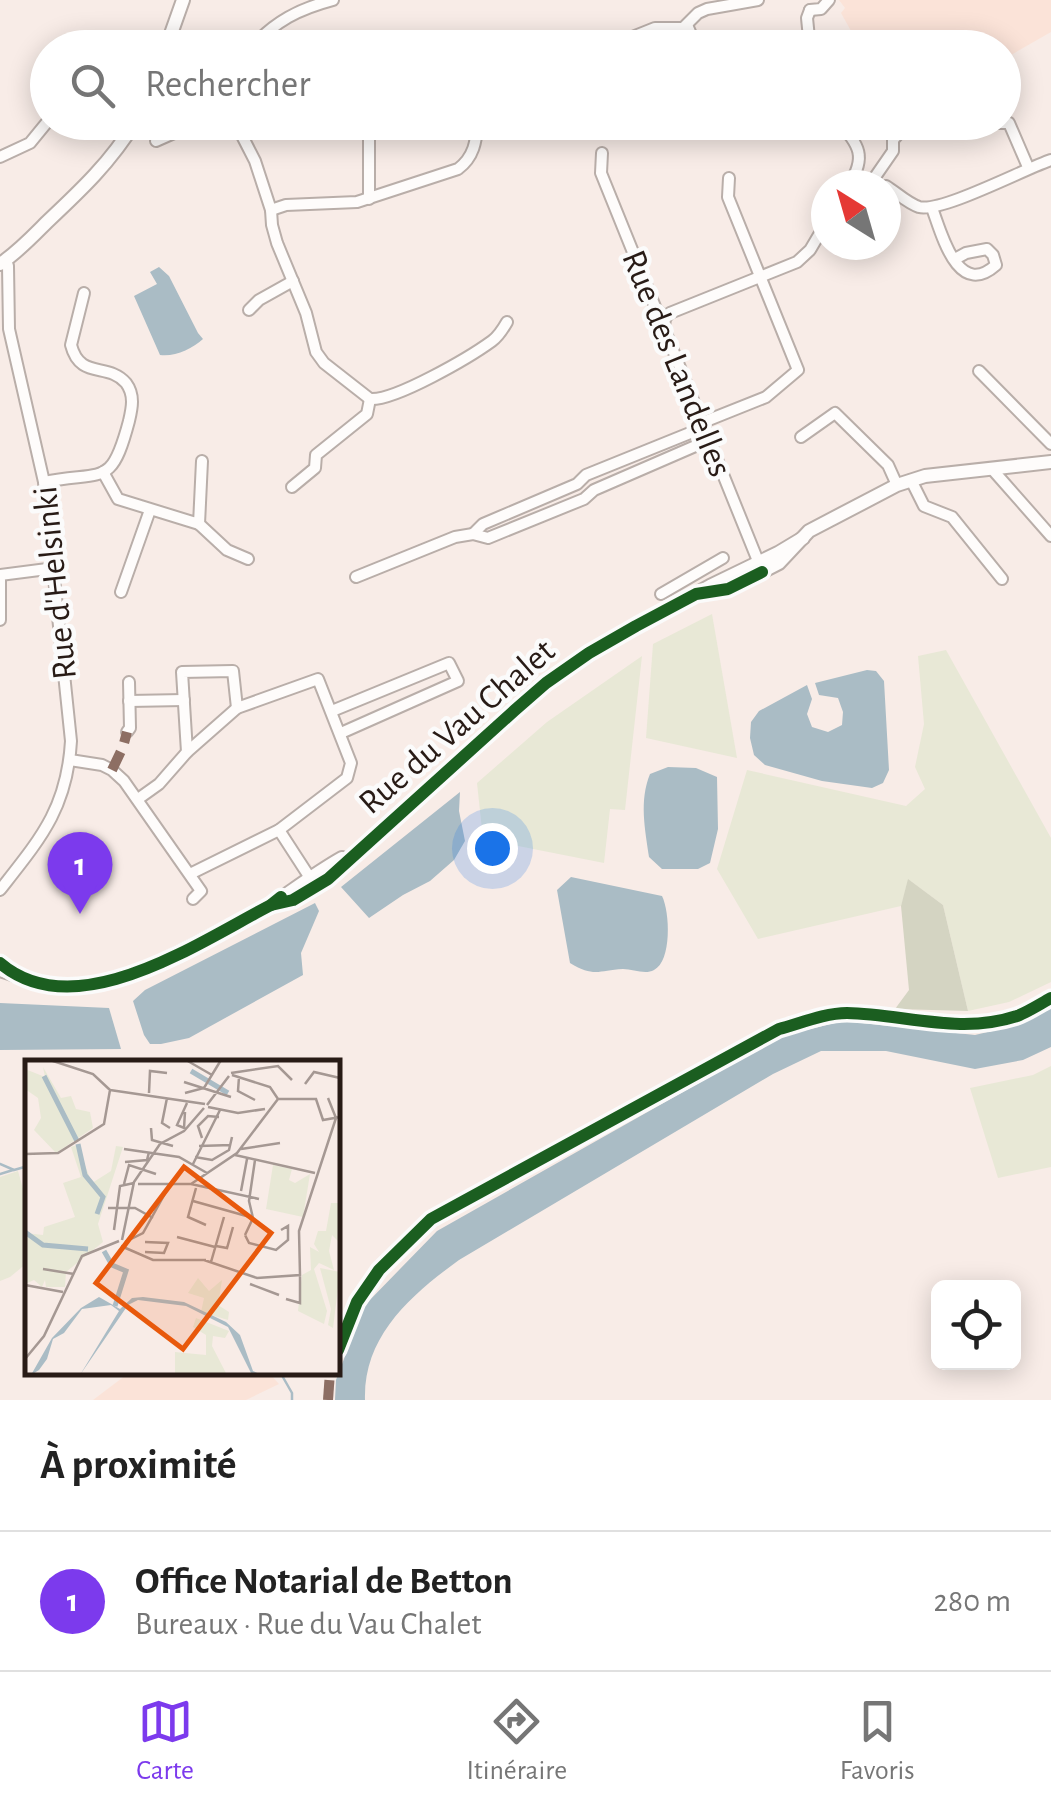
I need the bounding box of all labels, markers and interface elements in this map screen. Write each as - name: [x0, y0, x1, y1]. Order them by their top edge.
- search box: [30, 30, 1021, 140]
- icon: search: [65, 58, 120, 113]
- text: Rechercher: [145, 66, 311, 104]
- north arrow: [811, 170, 901, 260]
- street label: Rue des Landelles: [615, 245, 738, 482]
- street label: Rue d'Helsinki: [28, 484, 83, 681]
- street label: Rue du Vau Chalet: [353, 633, 561, 821]
- your location: [467, 823, 518, 874]
- pin: 1: [48, 832, 112, 914]
- inset map: [25, 1060, 340, 1375]
- map controls: [931, 1280, 1021, 1370]
- button: locate: [931, 1280, 1021, 1370]
- text: À proximité: [40, 1444, 237, 1486]
- text: Office Notarial de Betton: [135, 1563, 513, 1601]
- text: 1: [67, 1585, 78, 1617]
- text: 280 m: [933, 1585, 1011, 1617]
- text: Bureaux · Rue du Vau Chalet: [135, 1608, 481, 1640]
- tab: Carte: [136, 1694, 194, 1788]
- tab: Itinéraire: [466, 1694, 567, 1788]
- tab: Favoris: [840, 1694, 915, 1788]

